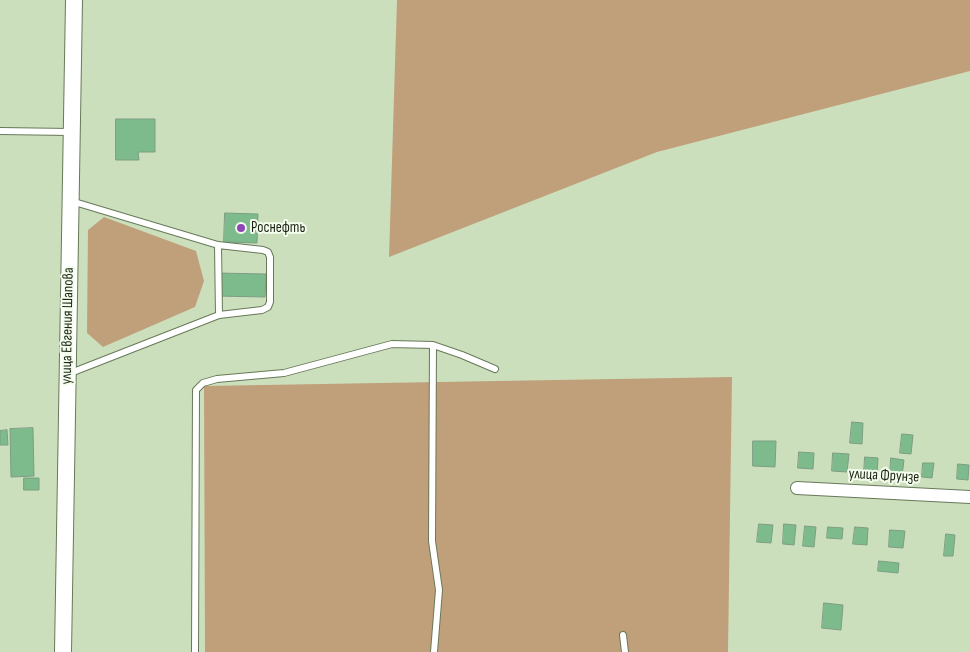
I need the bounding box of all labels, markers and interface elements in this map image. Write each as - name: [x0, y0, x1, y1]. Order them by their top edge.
- place label: Роснефть: [251, 219, 305, 237]
- marker: Роснефть: [235, 222, 247, 234]
- street label: улица Евгения Шапова: [58, 267, 78, 385]
- street label: улица Фрунзе: [848, 465, 920, 487]

